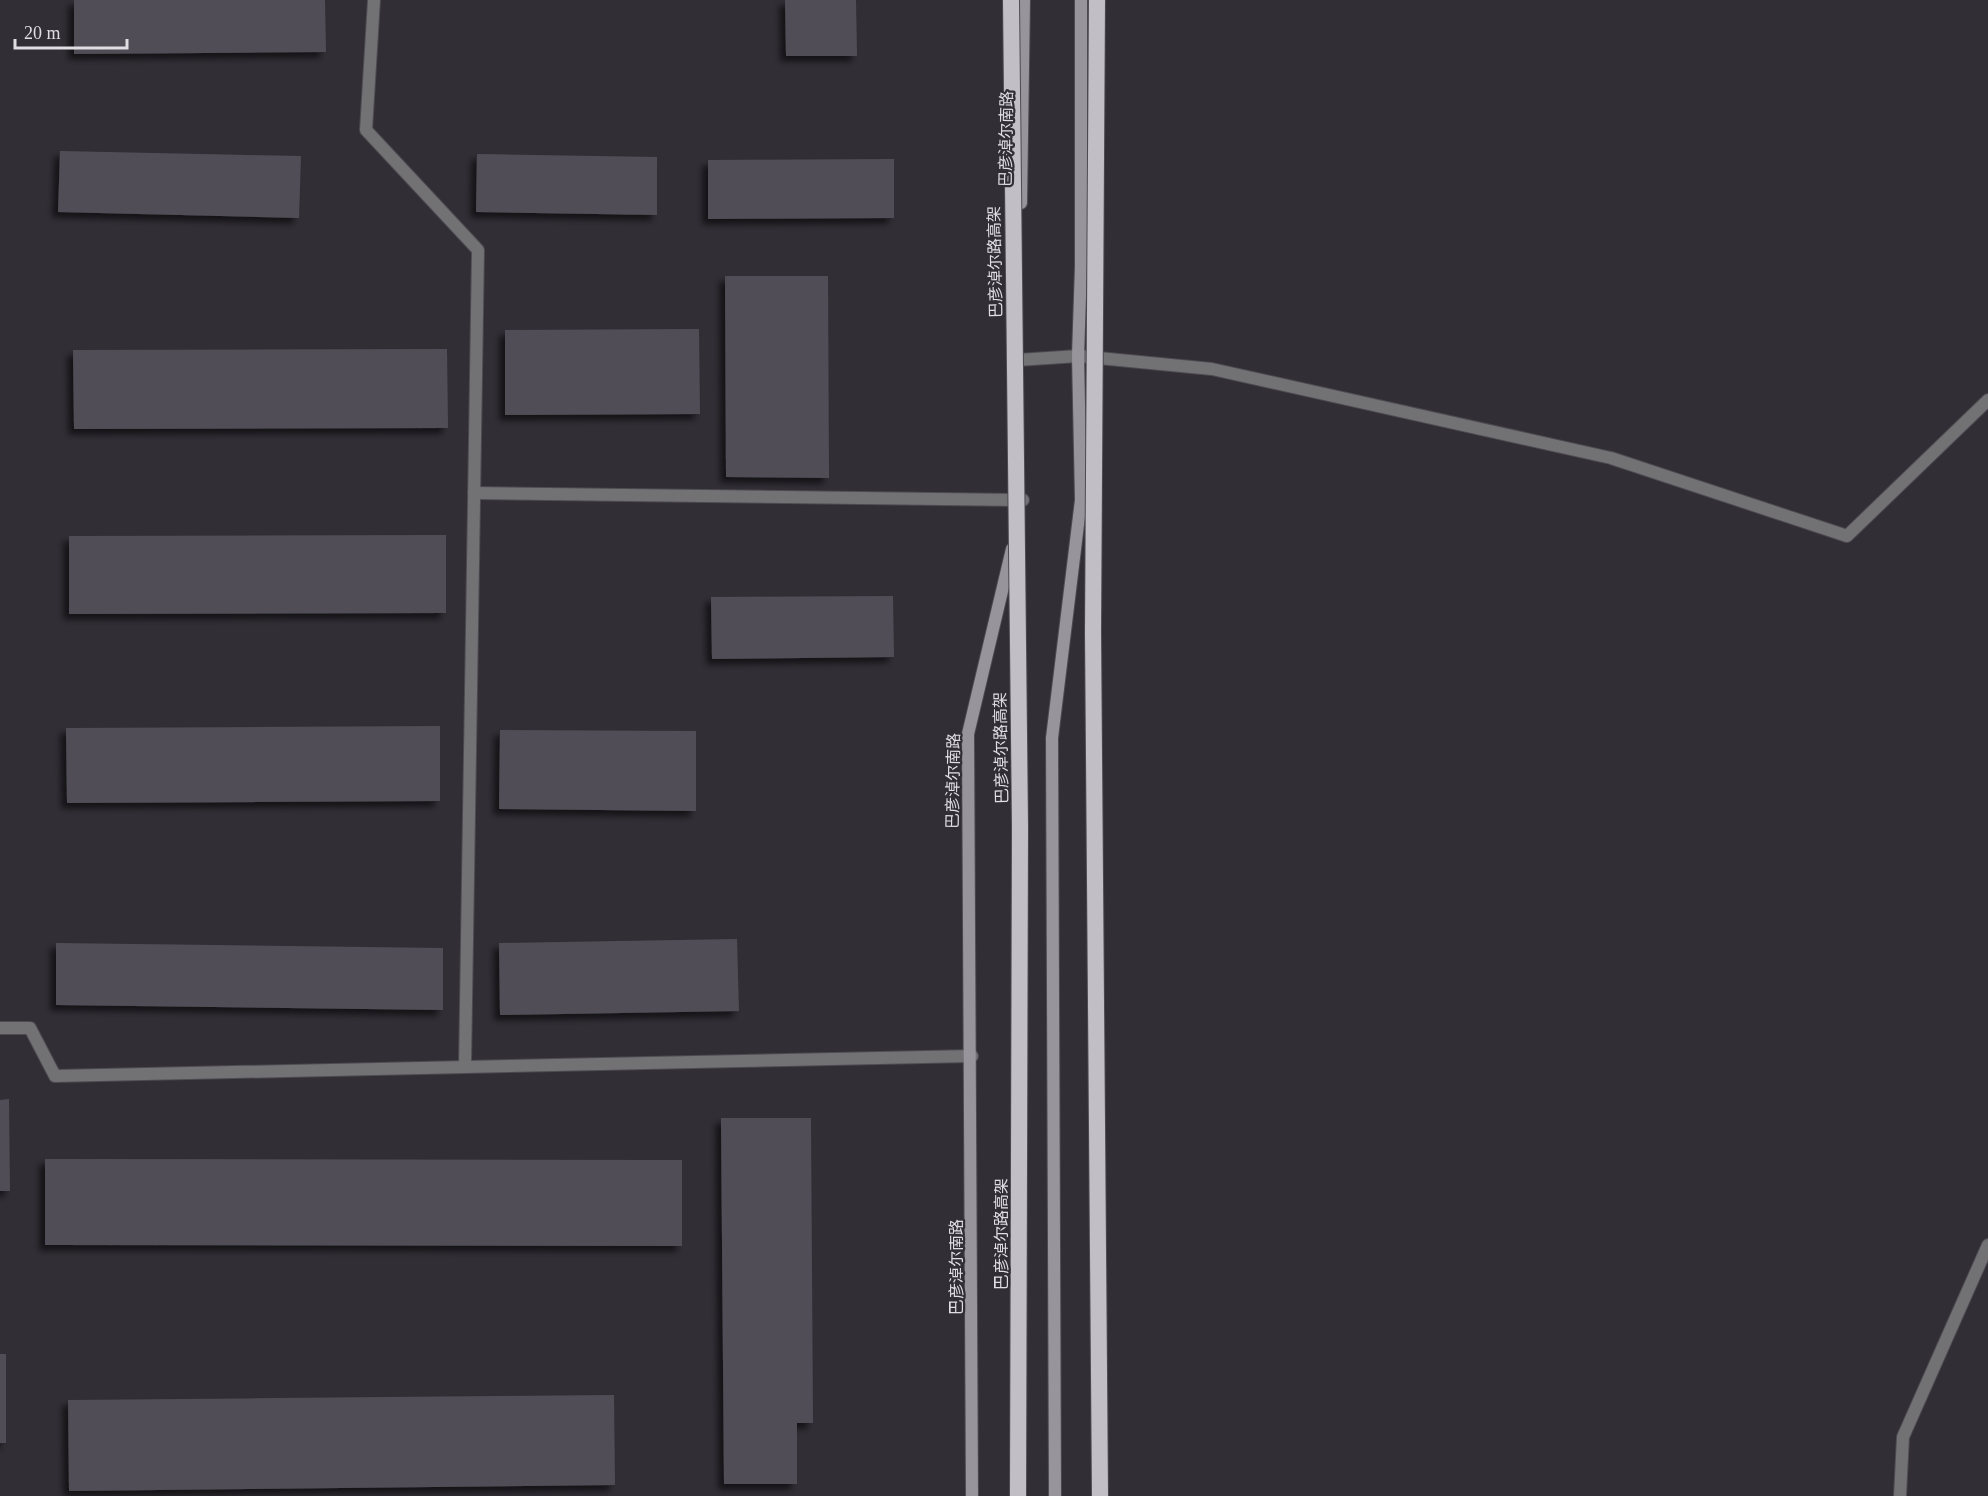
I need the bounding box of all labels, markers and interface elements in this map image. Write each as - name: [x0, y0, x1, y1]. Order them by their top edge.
- scale bar: [15, 12, 128, 50]
- text: 20 m: [24, 23, 61, 43]
- street label: 巴彦淖尔南路: [997, 91, 1015, 187]
- street label: 巴彦淖尔路高架: [986, 206, 1004, 318]
- street label: 巴彦淖尔路高架: [992, 692, 1010, 804]
- street label: 巴彦淖尔南路: [944, 733, 962, 829]
- street label: 巴彦淖尔路高架: [993, 1178, 1010, 1290]
- street label: 巴彦淖尔南路: [948, 1219, 965, 1315]

